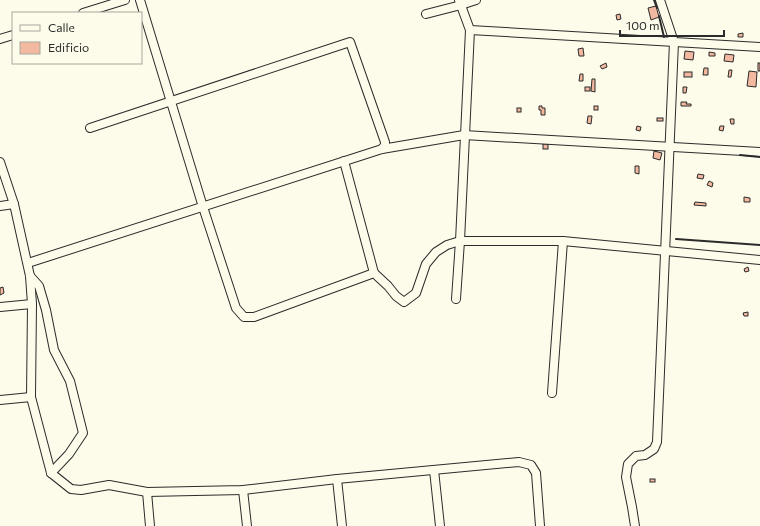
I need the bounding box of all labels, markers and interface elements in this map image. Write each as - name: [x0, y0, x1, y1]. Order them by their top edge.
- legend: [12, 12, 142, 64]
- scale bar: [620, 12, 724, 38]
- text: 100 m: [626, 18, 660, 32]
- text: Calle: [48, 20, 75, 34]
- text: Edificio: [48, 40, 89, 54]

